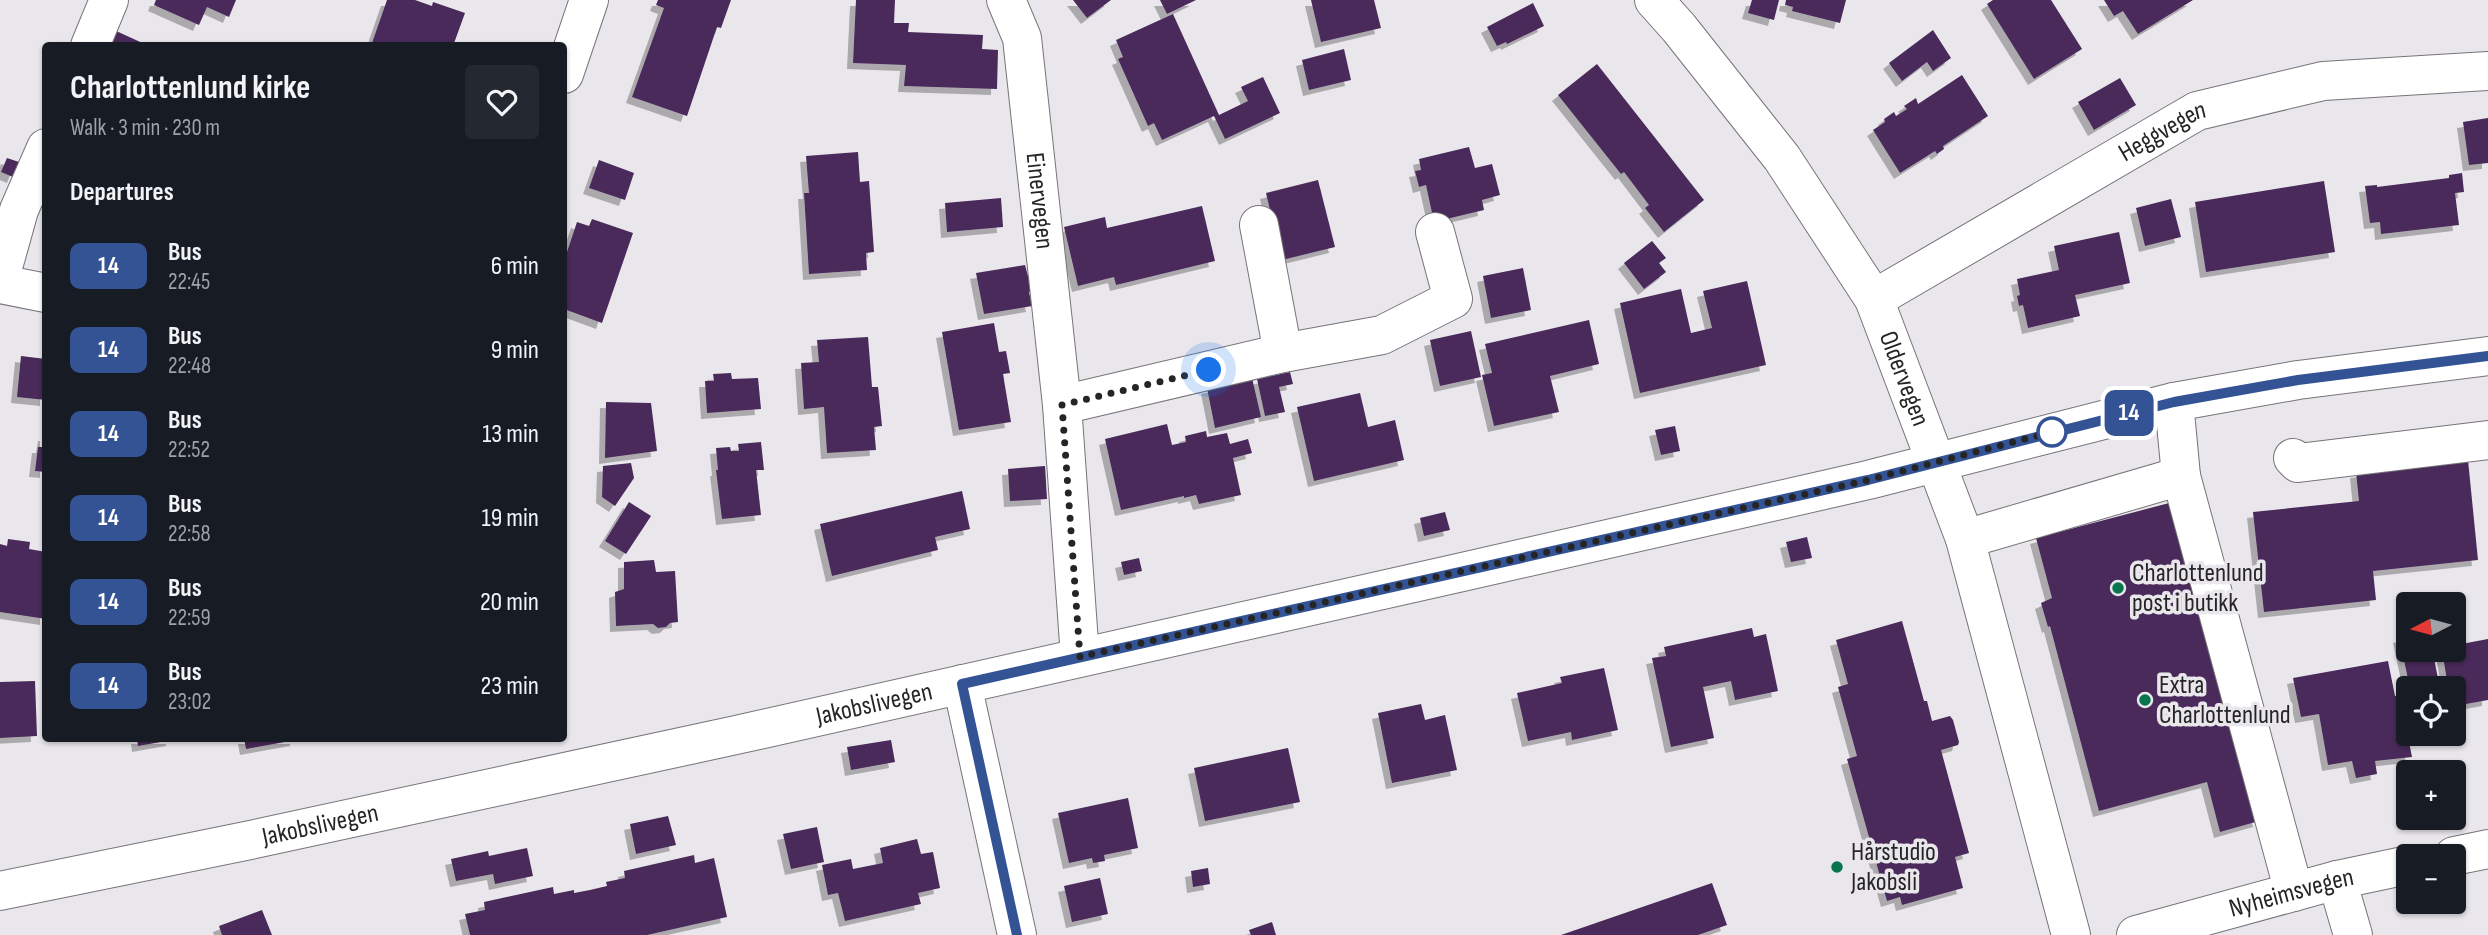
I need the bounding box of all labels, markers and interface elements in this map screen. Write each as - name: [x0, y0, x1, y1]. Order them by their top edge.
- button: heart: [465, 65, 539, 139]
- text: Charlottenlund kirke: [70, 68, 310, 108]
- street label: Heggvegen: [2113, 94, 2209, 169]
- text: Walk · 3 min · 230 m: [70, 114, 220, 142]
- street label: Einervegen: [1019, 151, 1060, 251]
- text: Departures: [70, 177, 174, 208]
- text: Bus: [168, 237, 202, 268]
- text: 14: [98, 251, 119, 280]
- text: 6 min: [491, 251, 539, 282]
- text: 22:45: [168, 268, 210, 296]
- text: Bus: [168, 321, 202, 352]
- street label: Oldervegen: [1872, 327, 1936, 430]
- text: 14: [98, 335, 119, 364]
- text: 9 min: [491, 335, 539, 366]
- text: 22:48: [168, 352, 211, 380]
- your location: [1191, 352, 1226, 387]
- line badge: 14: [2098, 390, 2160, 436]
- text: 14: [2119, 398, 2139, 427]
- text: Bus: [168, 405, 202, 436]
- unlabelled marker: [2037, 417, 2067, 447]
- text: 14: [98, 419, 119, 448]
- text: 13 min: [482, 419, 539, 450]
- text: 22:52: [168, 436, 210, 464]
- text: Bus: [168, 489, 202, 520]
- text: 14: [98, 503, 119, 532]
- text: 19 min: [482, 503, 539, 534]
- text: 22:58: [168, 520, 211, 548]
- place label: Charlottenlund post i butikk: [2132, 558, 2264, 619]
- text: Bus: [168, 573, 202, 604]
- marker: Charlottenlund post i butikk: [2110, 580, 2126, 596]
- text: 14: [98, 587, 119, 616]
- text: 20 min: [480, 587, 539, 618]
- north arrow: [2396, 592, 2466, 662]
- map controls: [2396, 592, 2466, 914]
- text: 22:59: [168, 604, 211, 632]
- text: Bus: [168, 657, 202, 688]
- place label: Extra Charlottenlund: [2159, 670, 2291, 731]
- text: 14: [98, 671, 119, 700]
- text: 23 min: [481, 671, 539, 702]
- street label: Jakobslivegen: [812, 676, 935, 732]
- button: locate: [2396, 676, 2466, 746]
- text: 23:02: [168, 688, 211, 716]
- marker: Extra Charlottenlund: [2137, 692, 2153, 708]
- button: +: [2396, 760, 2466, 830]
- street label: Jakobslivegen: [258, 797, 381, 853]
- place label: Hårstudio Jakobsli: [1850, 837, 1936, 898]
- button: −: [2396, 844, 2466, 914]
- marker: Hårstudio Jakobsli: [1829, 859, 1845, 875]
- street label: Nyheimsvegen: [2226, 861, 2356, 924]

